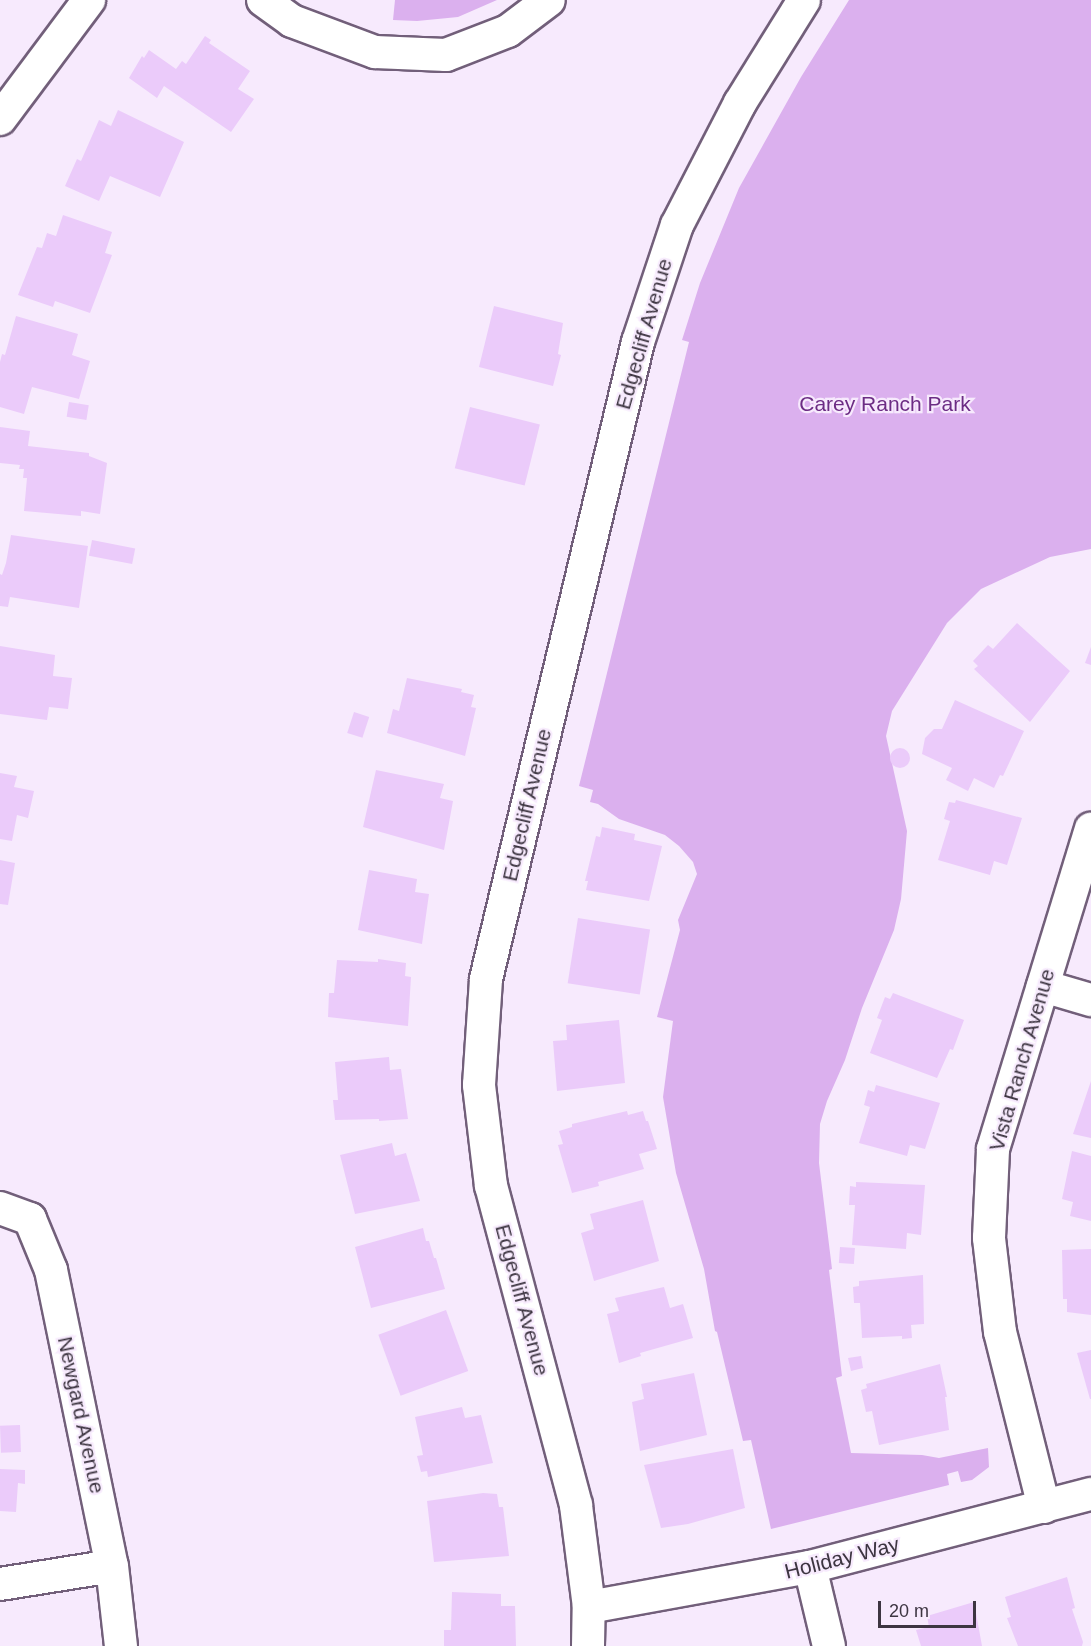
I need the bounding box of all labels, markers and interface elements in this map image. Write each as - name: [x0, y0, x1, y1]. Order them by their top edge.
- street label: Edgecliff Avenue: [610, 255, 678, 413]
- park label: Carey Ranch Park: [799, 391, 971, 417]
- street label: Edgecliff Avenue: [497, 726, 557, 884]
- street label: Vista Ranch Avenue: [984, 965, 1060, 1155]
- street label: Edgecliff Avenue: [490, 1221, 554, 1379]
- street label: Newgard Avenue: [52, 1334, 110, 1496]
- street label: Holiday Way: [782, 1532, 902, 1584]
- scale bar: [881, 1589, 978, 1627]
- text: 20 m: [889, 1601, 929, 1621]

